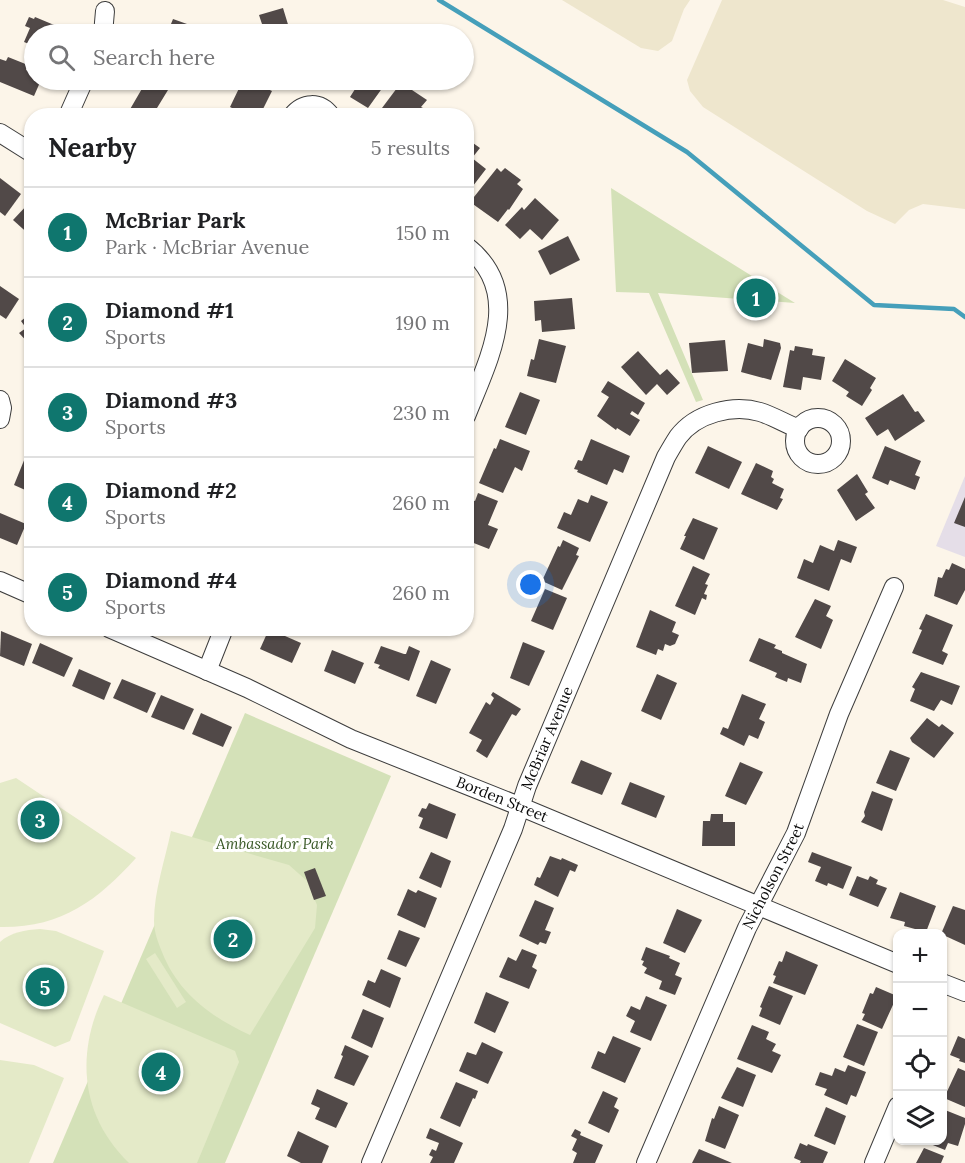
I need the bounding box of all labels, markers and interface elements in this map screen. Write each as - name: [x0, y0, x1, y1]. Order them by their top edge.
- search box: [24, 24, 474, 90]
- icon: search: [45, 41, 78, 74]
- text: Search here: [93, 43, 215, 71]
- text: Nearby: [48, 131, 136, 164]
- text: 5 results: [371, 135, 450, 160]
- text: McBriar Park: [105, 206, 246, 234]
- text: 1: [63, 220, 72, 245]
- text: 150 m: [396, 220, 450, 245]
- text: Park · McBriar Avenue: [105, 234, 309, 259]
- pin: 1: [736, 276, 776, 320]
- text: Diamond #1: [105, 296, 234, 324]
- text: 2: [62, 310, 73, 335]
- text: 190 m: [396, 310, 450, 335]
- text: Sports: [105, 324, 166, 349]
- text: Diamond #3: [105, 386, 237, 414]
- text: 3: [62, 400, 73, 425]
- text: 230 m: [393, 400, 450, 425]
- text: Sports: [105, 414, 166, 439]
- text: Diamond #2: [105, 476, 237, 504]
- text: 4: [62, 490, 73, 515]
- text: 260 m: [392, 490, 450, 515]
- text: Sports: [105, 504, 166, 529]
- text: Diamond #4: [105, 566, 237, 594]
- your location: [516, 570, 545, 599]
- text: 5: [62, 580, 73, 605]
- text: 260 m: [392, 580, 450, 605]
- text: Sports: [105, 594, 166, 619]
- street label: McBriar Avenue: [516, 683, 577, 793]
- street label: Borden Street: [454, 772, 551, 826]
- pin: 3: [20, 798, 60, 842]
- street label: Nicholson Street: [738, 820, 808, 932]
- park label: Ambassador Park: [215, 834, 334, 853]
- pin: 2: [214, 916, 252, 962]
- map controls: [893, 929, 947, 1145]
- button: +: [893, 929, 947, 983]
- pin: 5: [26, 964, 64, 1010]
- button: −: [893, 983, 947, 1037]
- button: locate: [893, 1037, 947, 1091]
- pin: 4: [142, 1050, 180, 1094]
- button: layers: [893, 1091, 947, 1145]

